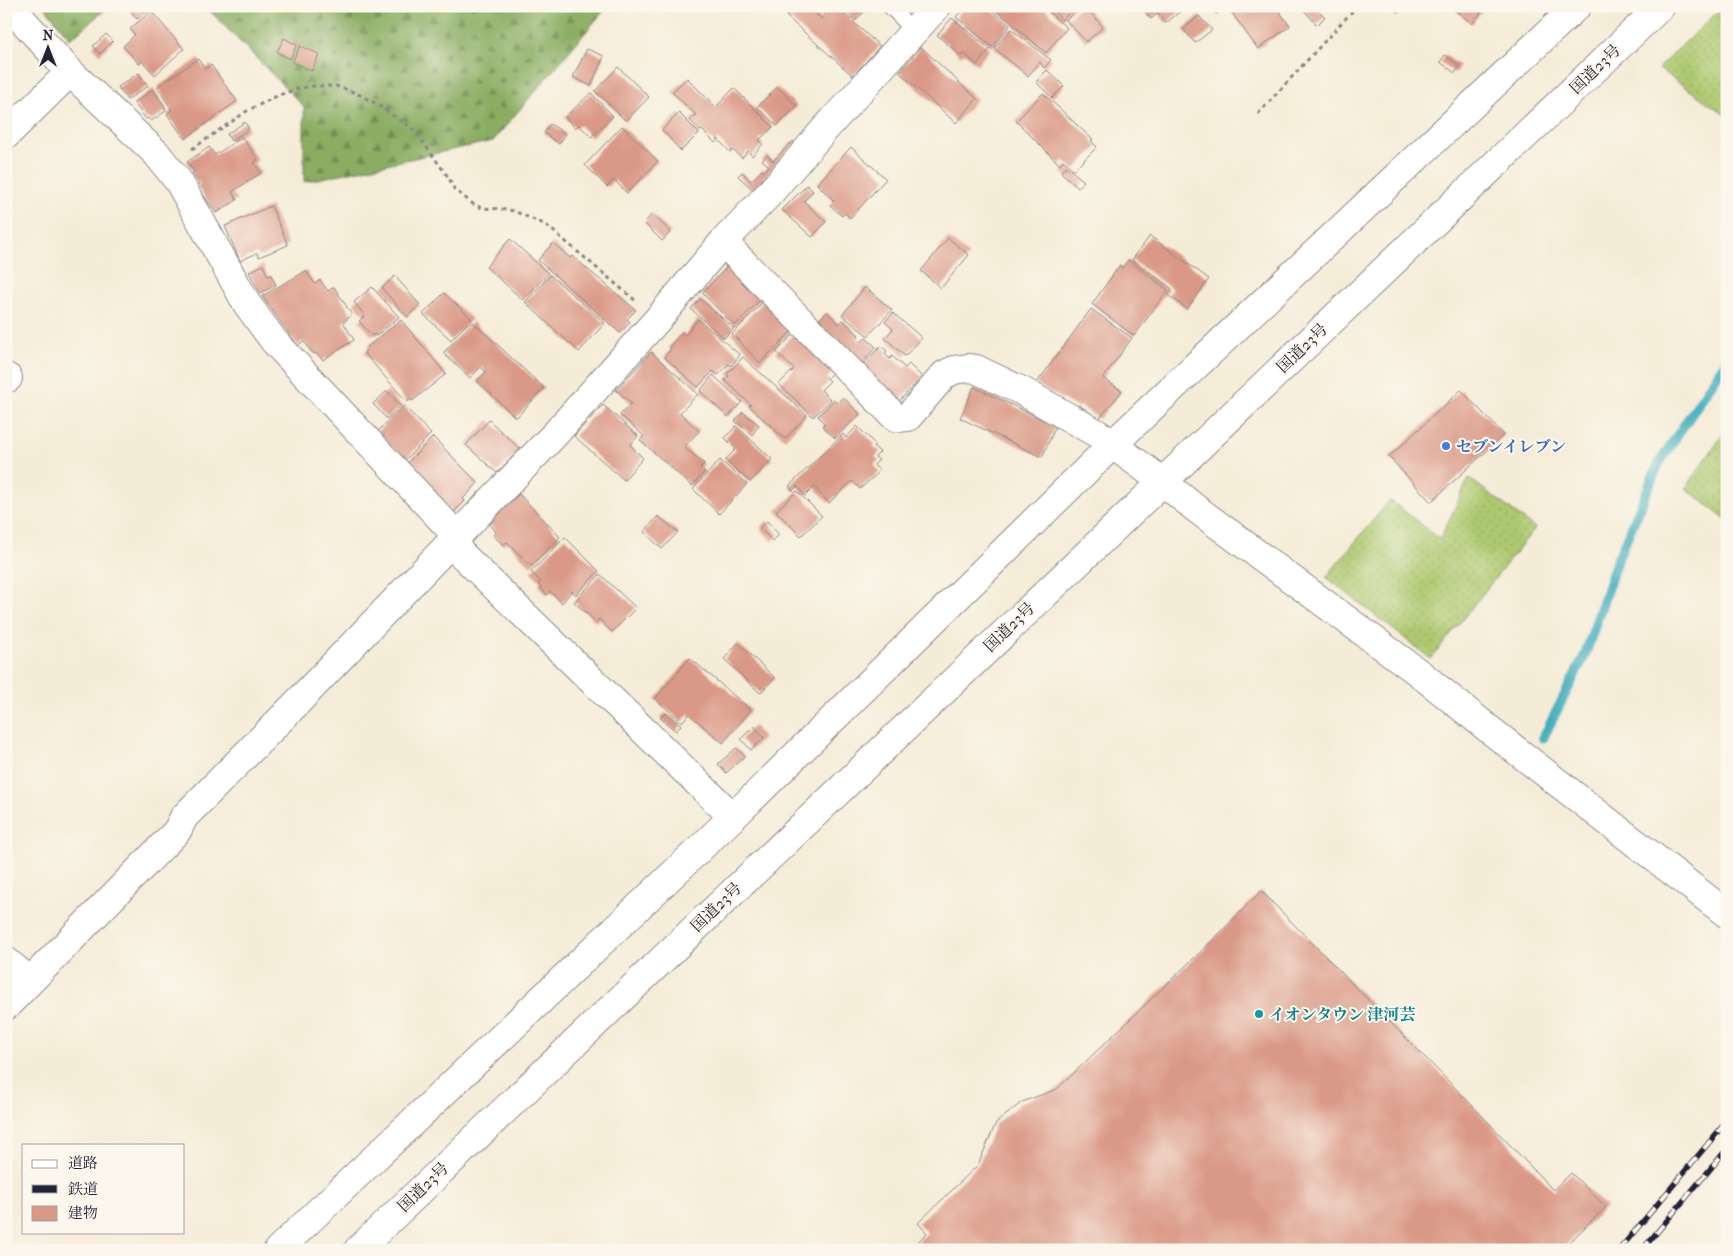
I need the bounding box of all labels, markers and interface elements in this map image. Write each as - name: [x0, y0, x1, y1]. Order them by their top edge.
- north arrow: [22, 22, 72, 72]
- text: N: [43, 27, 54, 44]
- street label: 国道23号: [1566, 40, 1624, 98]
- street label: 国道23号: [1273, 319, 1331, 377]
- place label: セブンイレブン: [1456, 437, 1566, 456]
- marker: セブンイレブン: [1440, 440, 1452, 452]
- street label: 国道23号: [980, 598, 1038, 656]
- street label: 国道23号: [687, 878, 745, 936]
- place label: イオンタウン 津河芸: [1269, 1005, 1415, 1024]
- marker: イオンタウン 津河芸: [1253, 1008, 1265, 1020]
- legend: [22, 1144, 185, 1234]
- text: 道路: [68, 1154, 98, 1172]
- street label: 国道23号: [394, 1158, 452, 1216]
- text: 鉄道: [68, 1180, 98, 1198]
- text: 建物: [68, 1204, 98, 1222]

